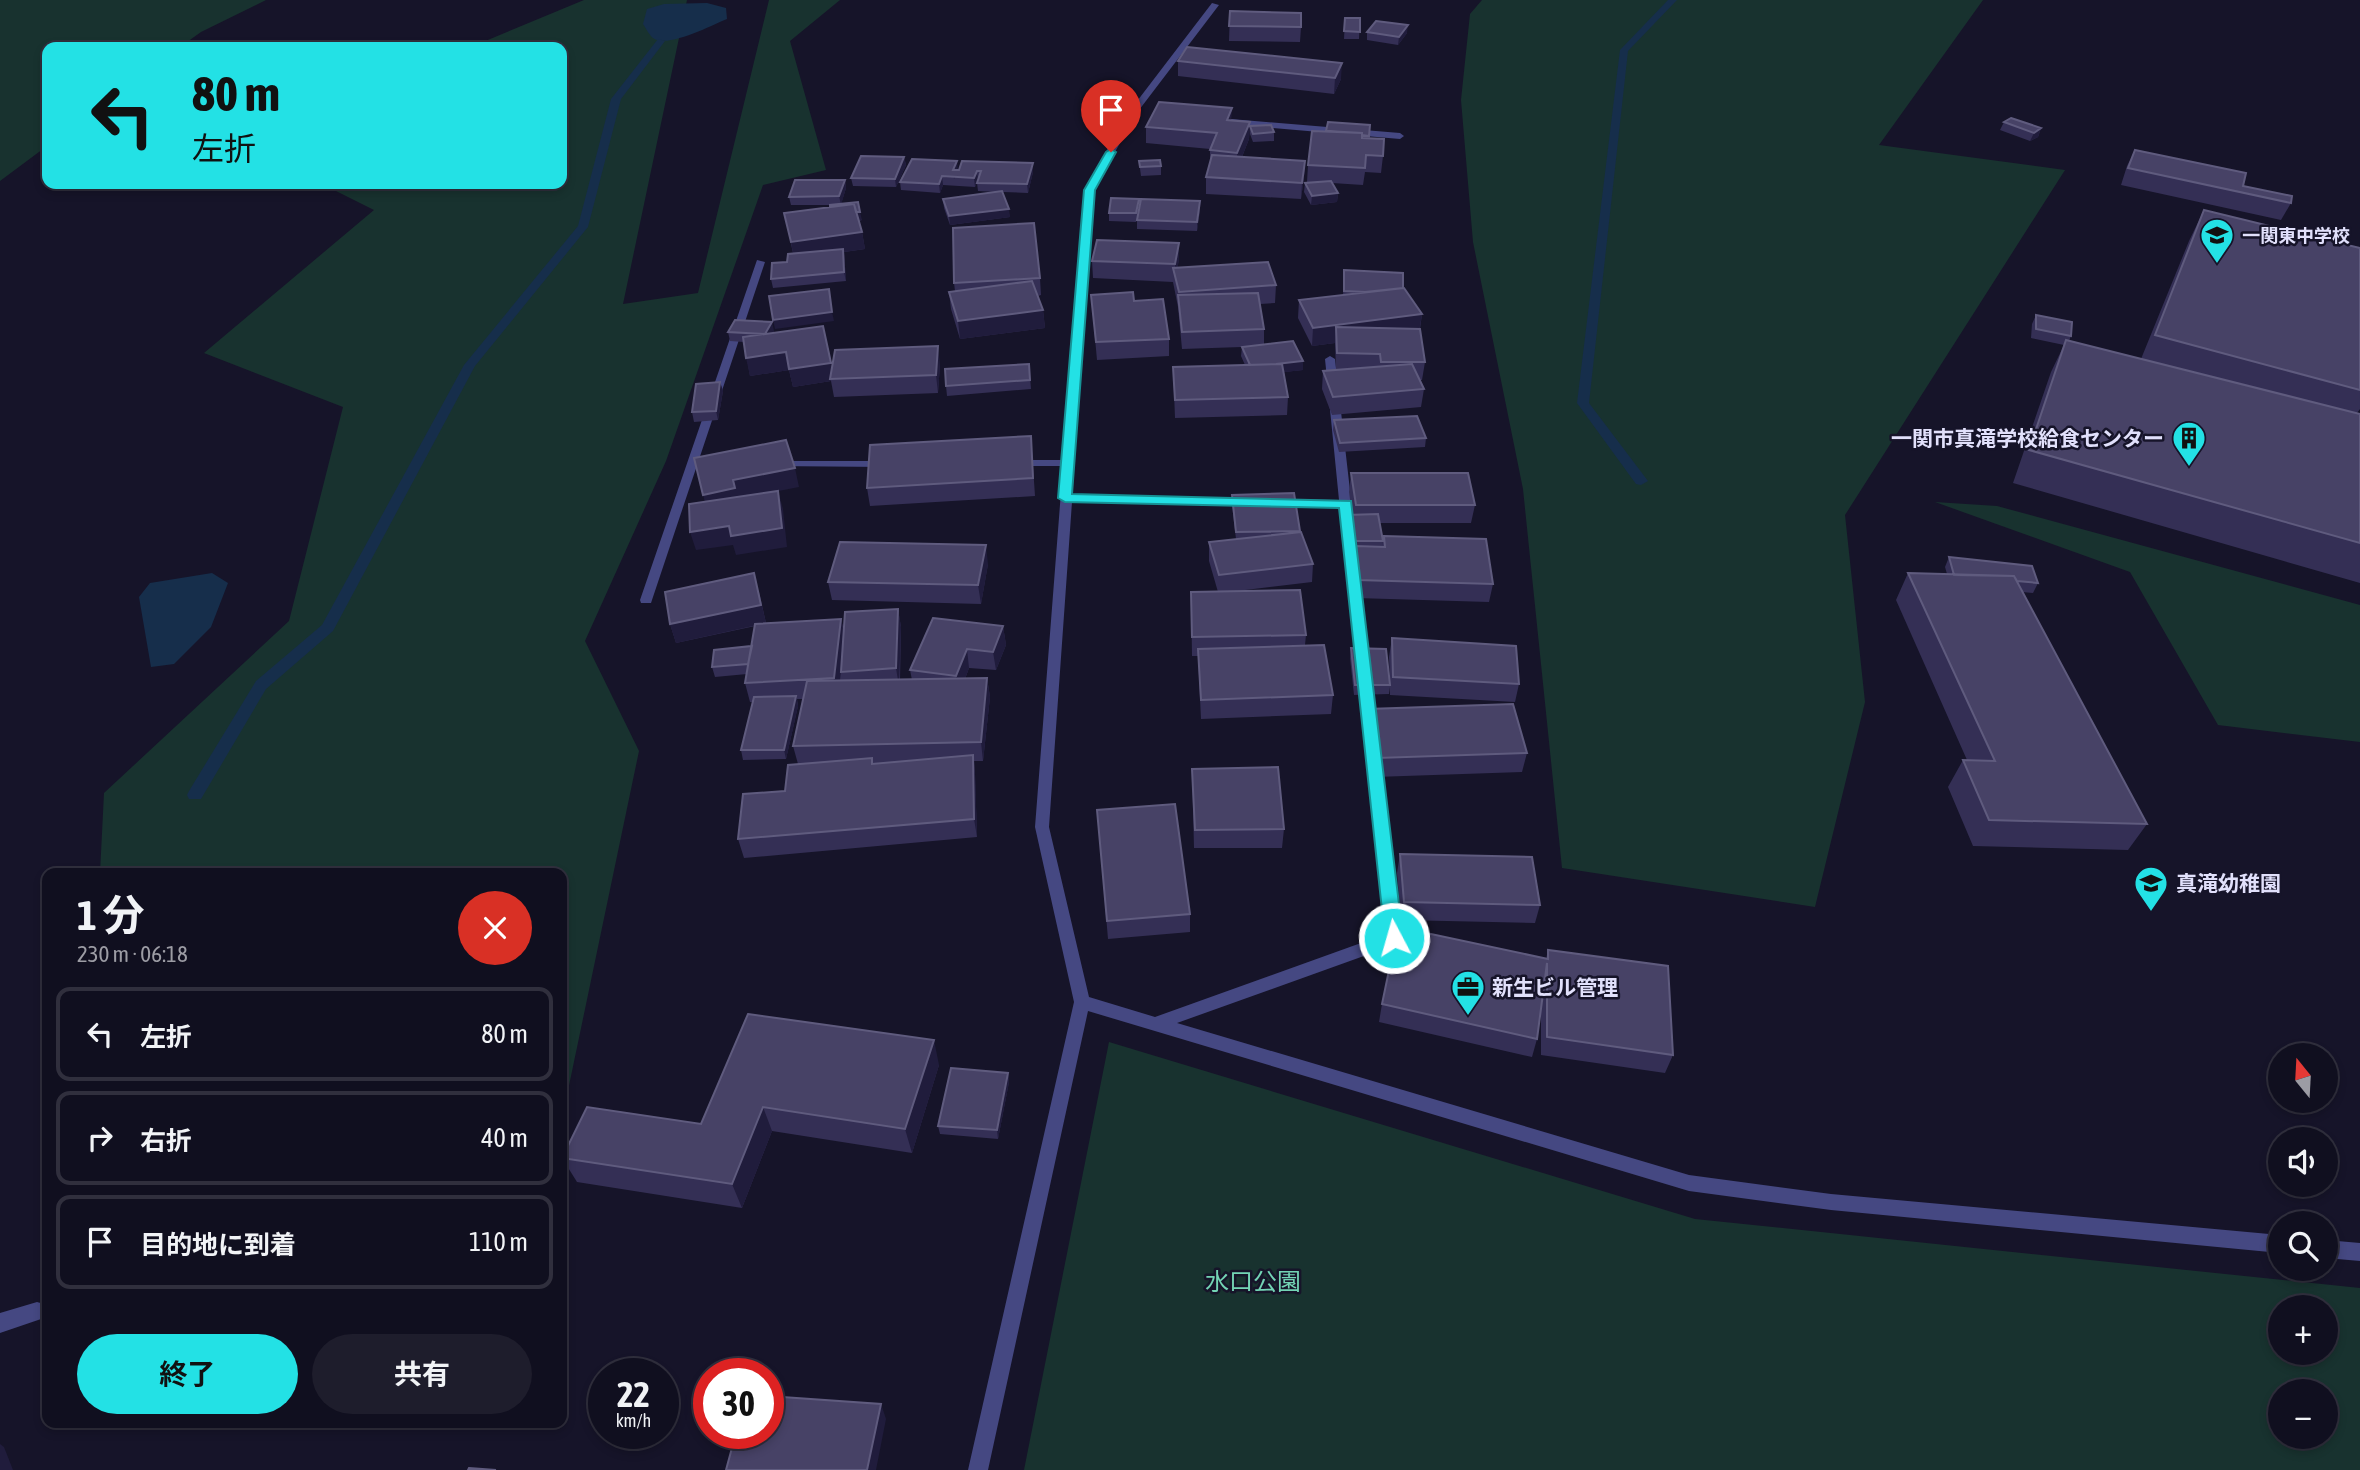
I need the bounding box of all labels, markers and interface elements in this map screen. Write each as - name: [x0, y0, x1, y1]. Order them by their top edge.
- text: 80 m: [192, 65, 280, 121]
- icon: left: [77, 70, 168, 161]
- pin: [1081, 80, 1141, 152]
- icon: arrive: [1092, 91, 1130, 129]
- text: 左折: [192, 130, 256, 167]
- school or university icon: 一関東中学校: [2198, 216, 2236, 265]
- place label: 一関東中学校: [2242, 225, 2350, 246]
- building icon: 一関市真滝学校給食センター: [2170, 419, 2208, 468]
- place label: 一関市真滝学校給食センター: [1891, 426, 2164, 450]
- school or university icon: 真滝幼稚園: [2132, 864, 2170, 913]
- place label: 真滝幼稚園: [2176, 871, 2281, 895]
- text: 1 分: [77, 891, 145, 939]
- button: close: [458, 891, 532, 965]
- position arrow: [1357, 901, 1431, 975]
- text: 230 m · 06:18: [77, 941, 188, 967]
- office icon: 新生ビル管理: [1449, 968, 1487, 1017]
- place label: 新生ビル管理: [1492, 975, 1618, 999]
- icon: left: [81, 1015, 119, 1053]
- text: 80 m: [481, 1019, 528, 1049]
- text: 左折: [140, 1022, 192, 1052]
- north arrow: [2268, 1043, 2338, 1113]
- map controls: [2268, 1043, 2338, 1449]
- icon: right: [81, 1119, 119, 1157]
- text: 40 m: [481, 1123, 528, 1153]
- text: 右折: [140, 1126, 192, 1156]
- button: sound: [2268, 1127, 2338, 1197]
- button: search: [2268, 1211, 2338, 1281]
- icon: arrive: [81, 1223, 119, 1261]
- text: 110 m: [469, 1227, 528, 1257]
- text: 目的地に到着: [140, 1230, 296, 1260]
- park label: 水口公園: [1205, 1268, 1301, 1295]
- button: +: [2268, 1295, 2338, 1365]
- button: 終了: [77, 1334, 298, 1414]
- button: 共有: [312, 1334, 532, 1414]
- speed limit sign: 30: [693, 1358, 784, 1449]
- text: 22: [617, 1374, 650, 1414]
- button: −: [2268, 1379, 2338, 1449]
- text: km/h: [616, 1410, 651, 1431]

